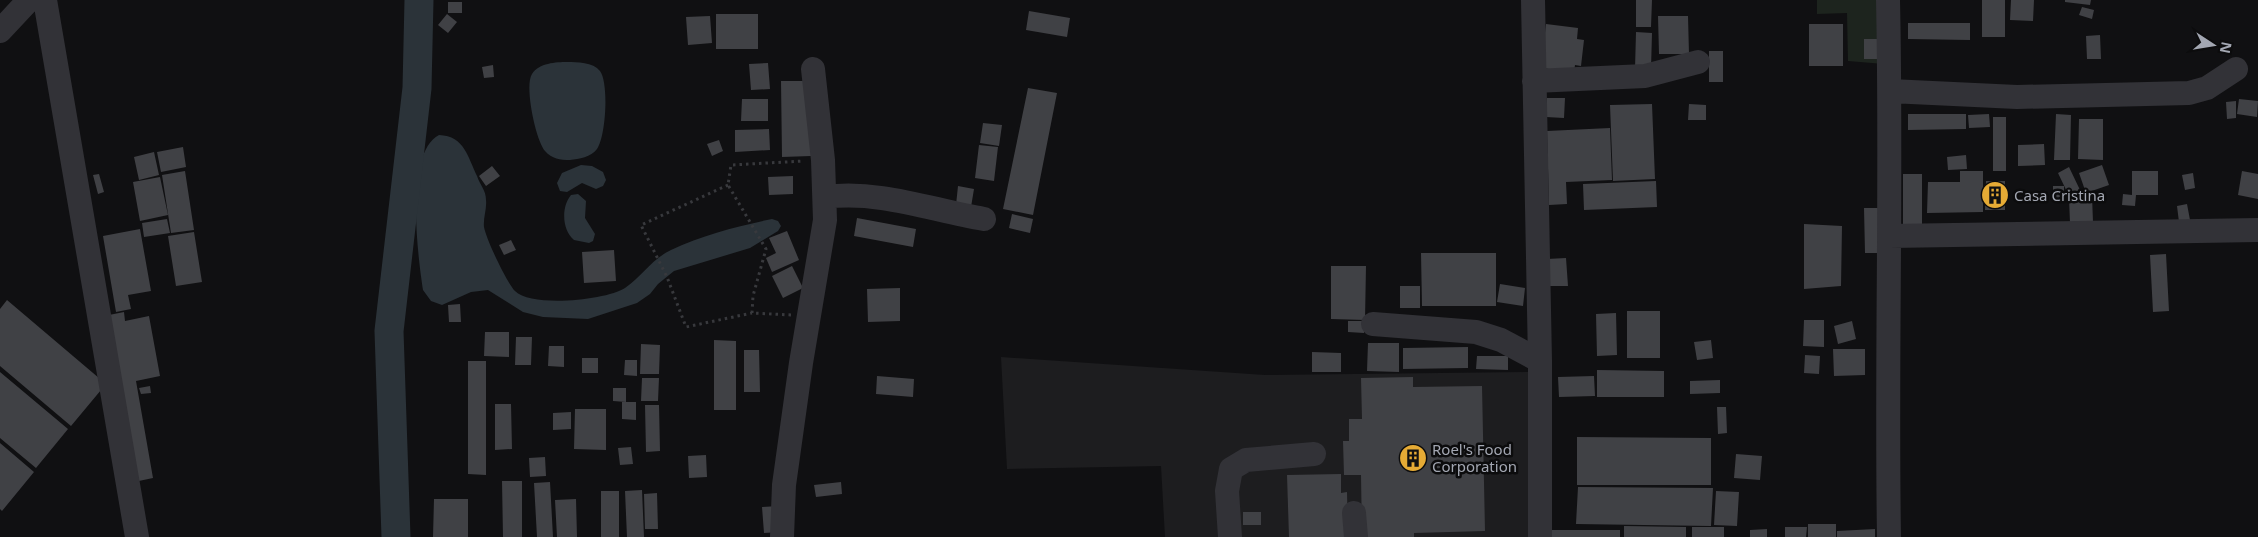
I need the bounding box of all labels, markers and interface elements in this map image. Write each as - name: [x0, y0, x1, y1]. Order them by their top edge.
- north arrow: [2188, 20, 2238, 70]
- text: N: [2216, 40, 2237, 55]
- building icon: Casa Cristina: [1980, 180, 2010, 210]
- place label: Casa Cristina: [2014, 185, 2105, 205]
- place label: Roel's Food Corporation: [1432, 439, 1517, 476]
- building icon: Roel's Food Corporation: [1398, 443, 1428, 473]

